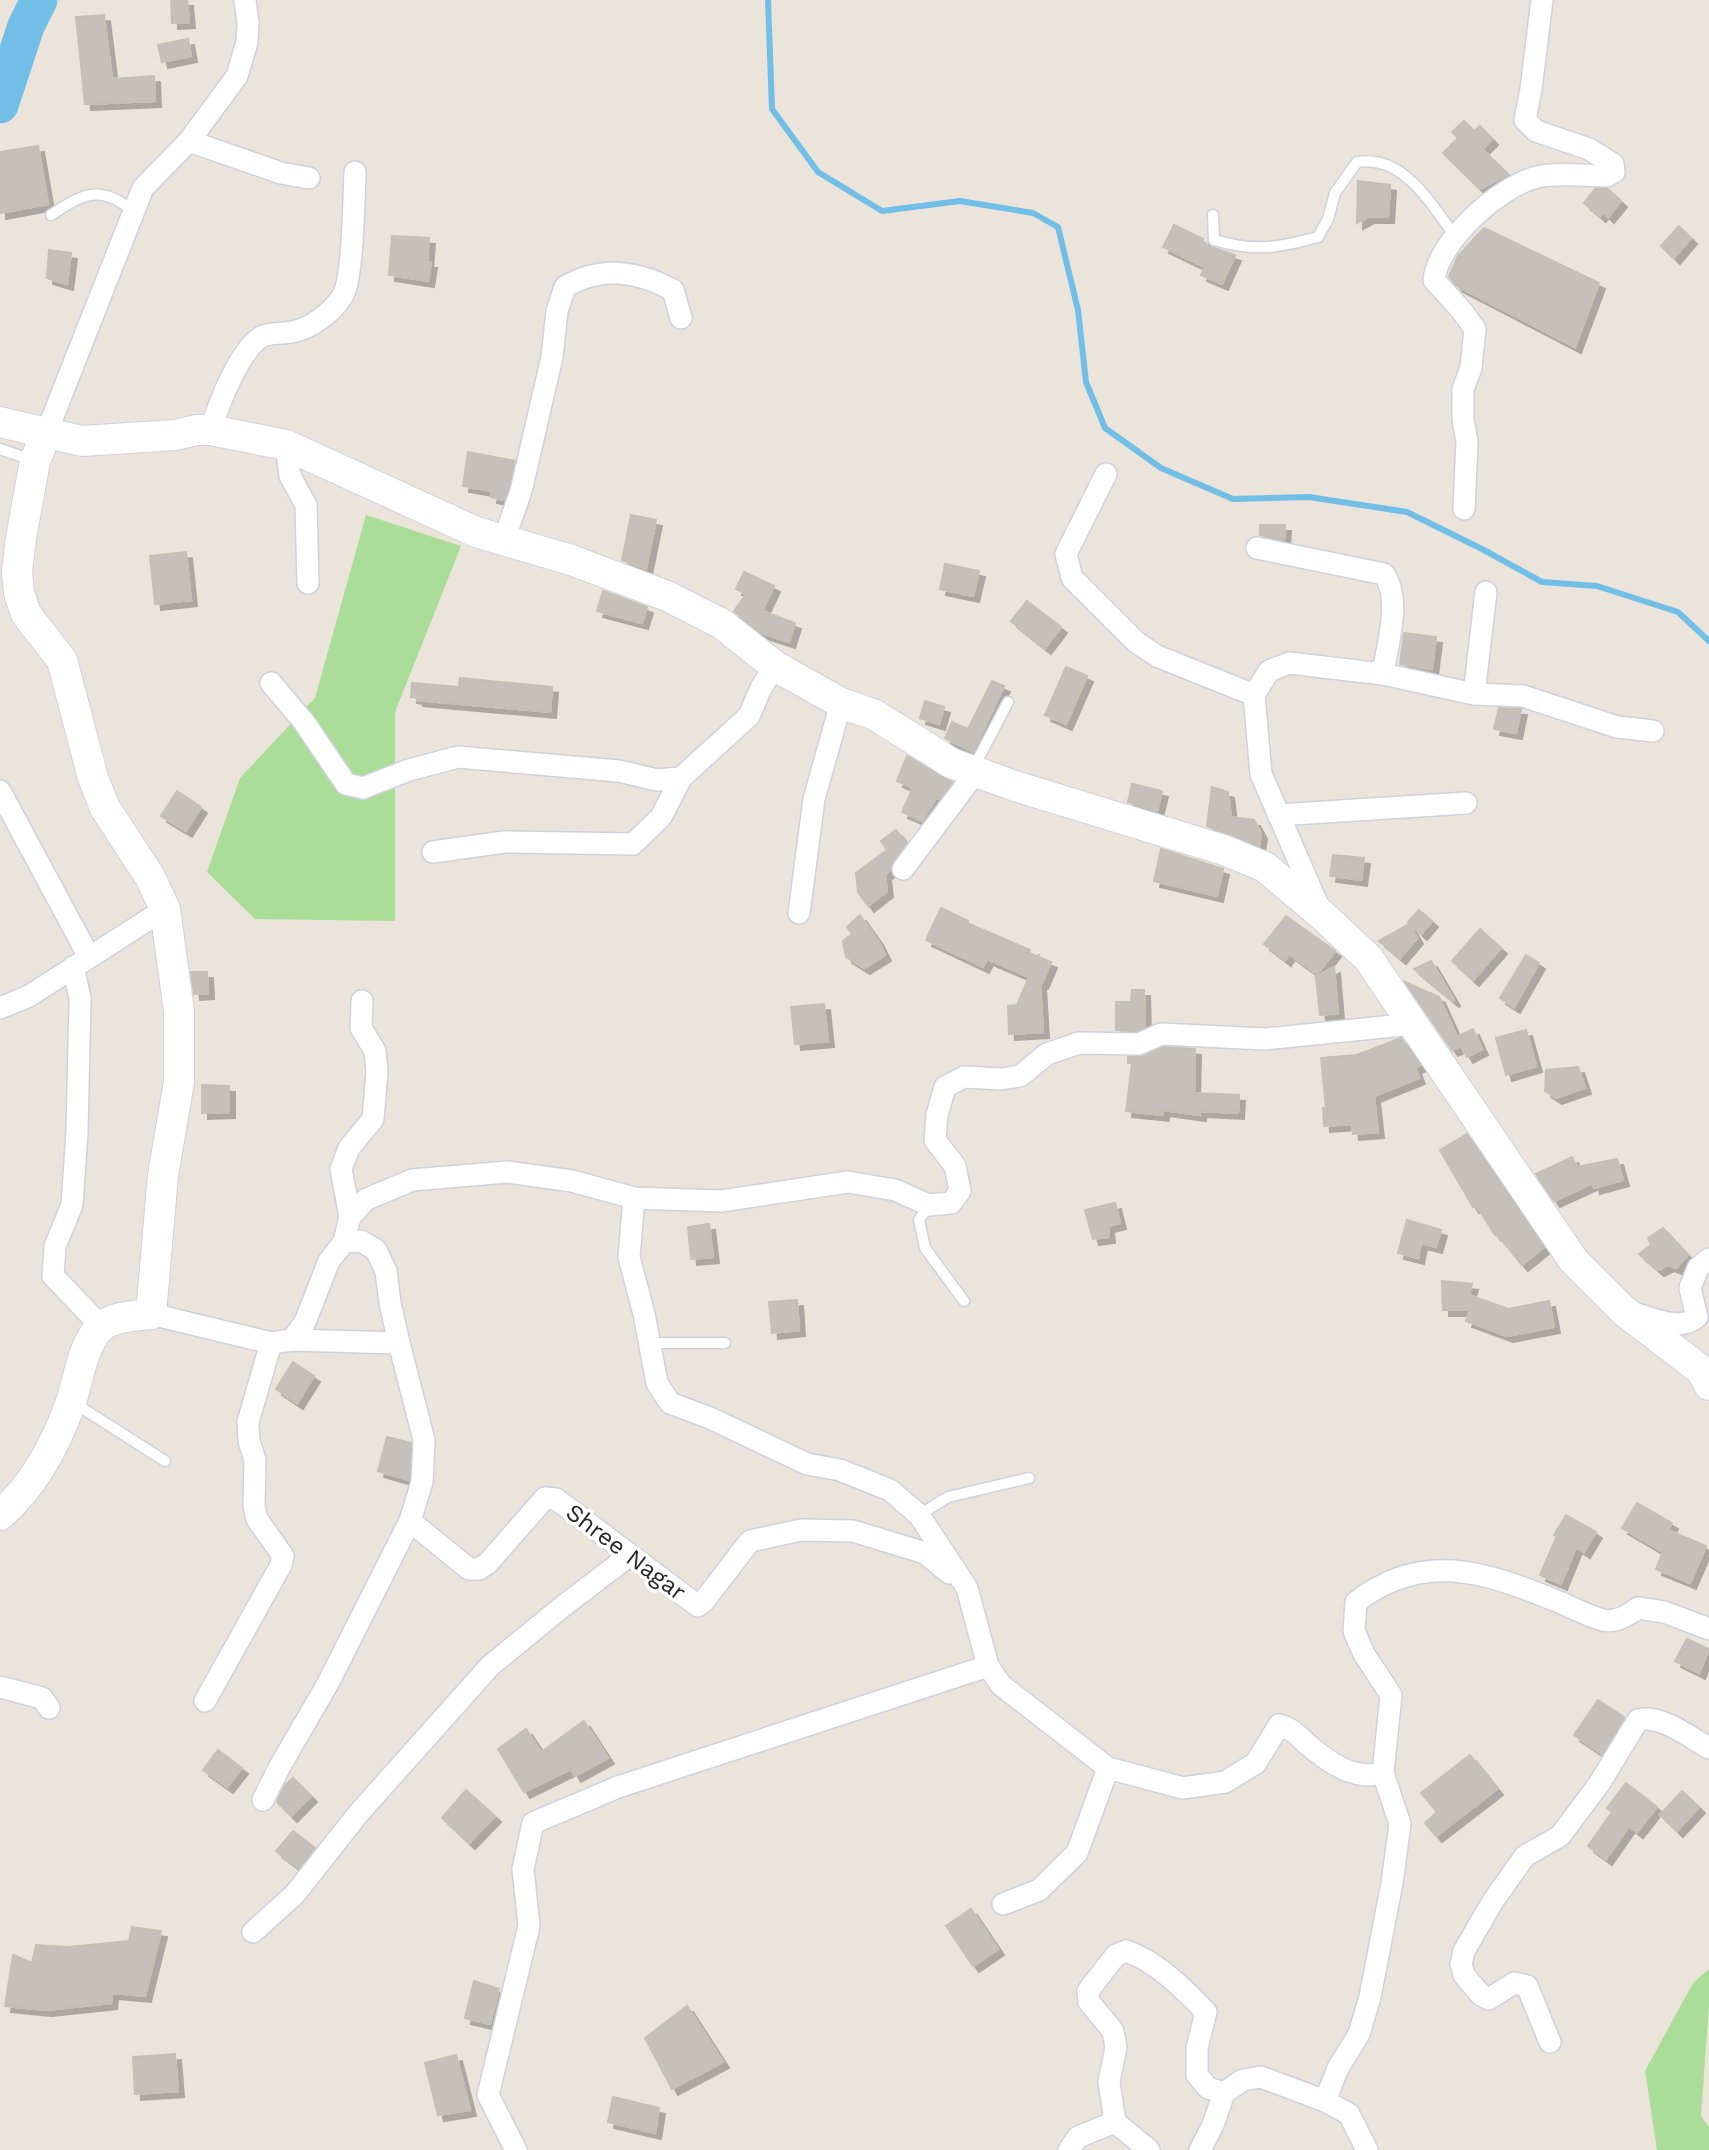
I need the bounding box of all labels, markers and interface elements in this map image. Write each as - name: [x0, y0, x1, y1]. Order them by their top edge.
- street label: Shree Nagar: [561, 1498, 692, 1606]

